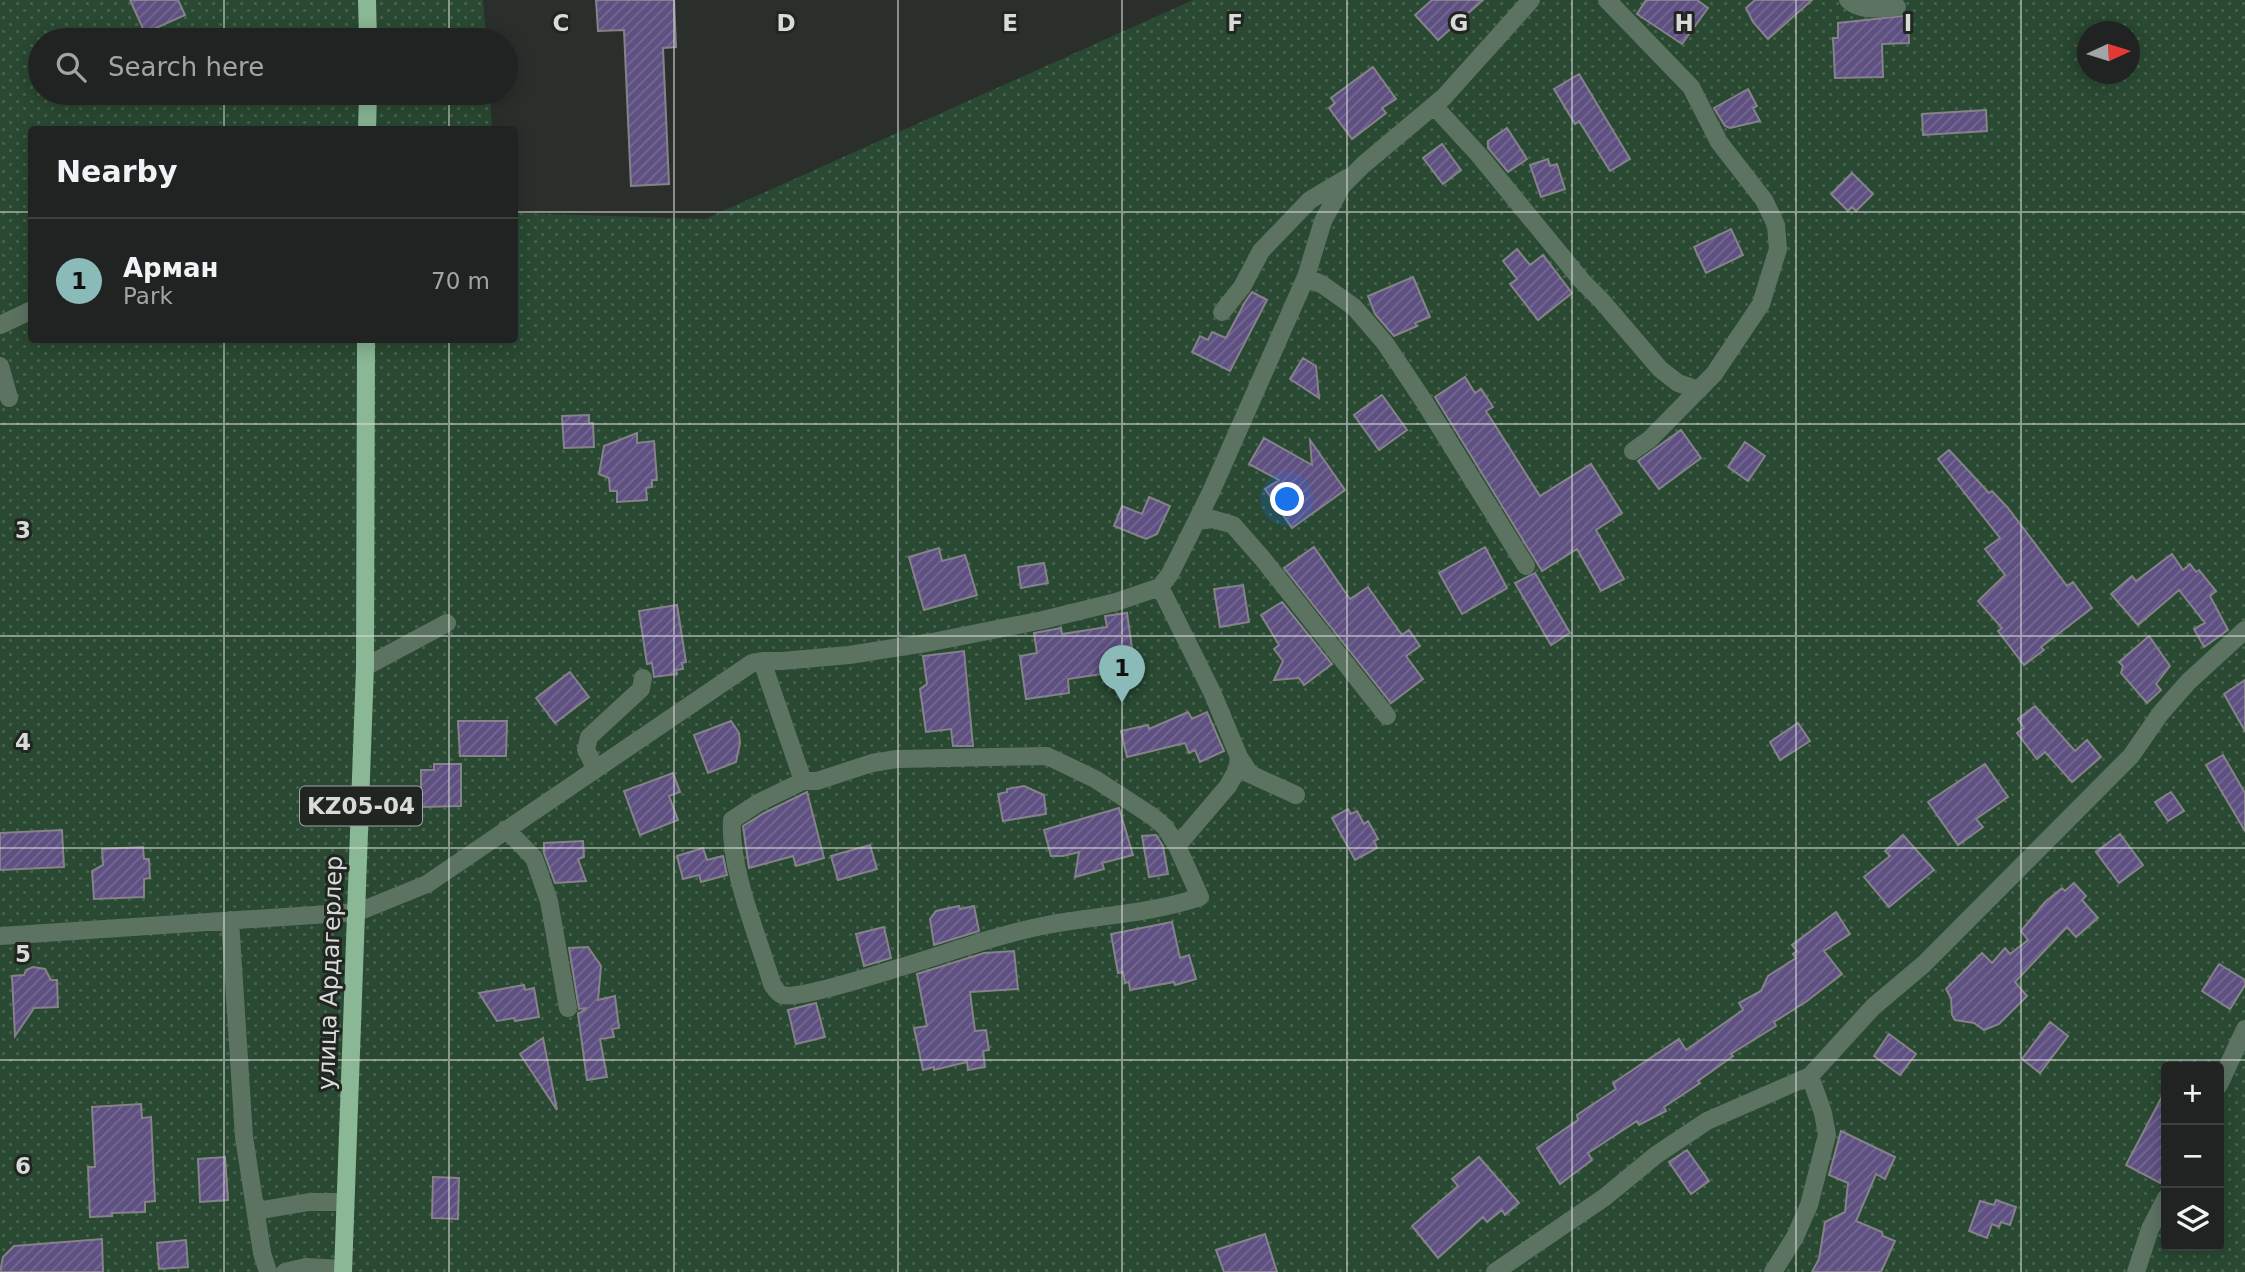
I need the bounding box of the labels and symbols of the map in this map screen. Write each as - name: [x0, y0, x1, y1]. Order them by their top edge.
- text: C: [553, 10, 569, 36]
- text: D: [776, 10, 796, 36]
- text: E: [1002, 10, 1018, 36]
- text: F: [1227, 10, 1243, 36]
- text: G: [1450, 10, 1468, 36]
- text: H: [1674, 10, 1694, 36]
- text: I: [1904, 10, 1912, 36]
- north arrow: [2077, 21, 2140, 84]
- your location: [1270, 482, 1304, 516]
- text: 3: [15, 517, 31, 543]
- pin: 1: [1099, 645, 1145, 703]
- text: 4: [15, 729, 31, 755]
- road number: KZ05-04: [300, 786, 422, 826]
- street label: улица Ардагерлер: [312, 855, 348, 1091]
- text: 5: [15, 941, 31, 967]
- text: 6: [15, 1153, 31, 1179]

